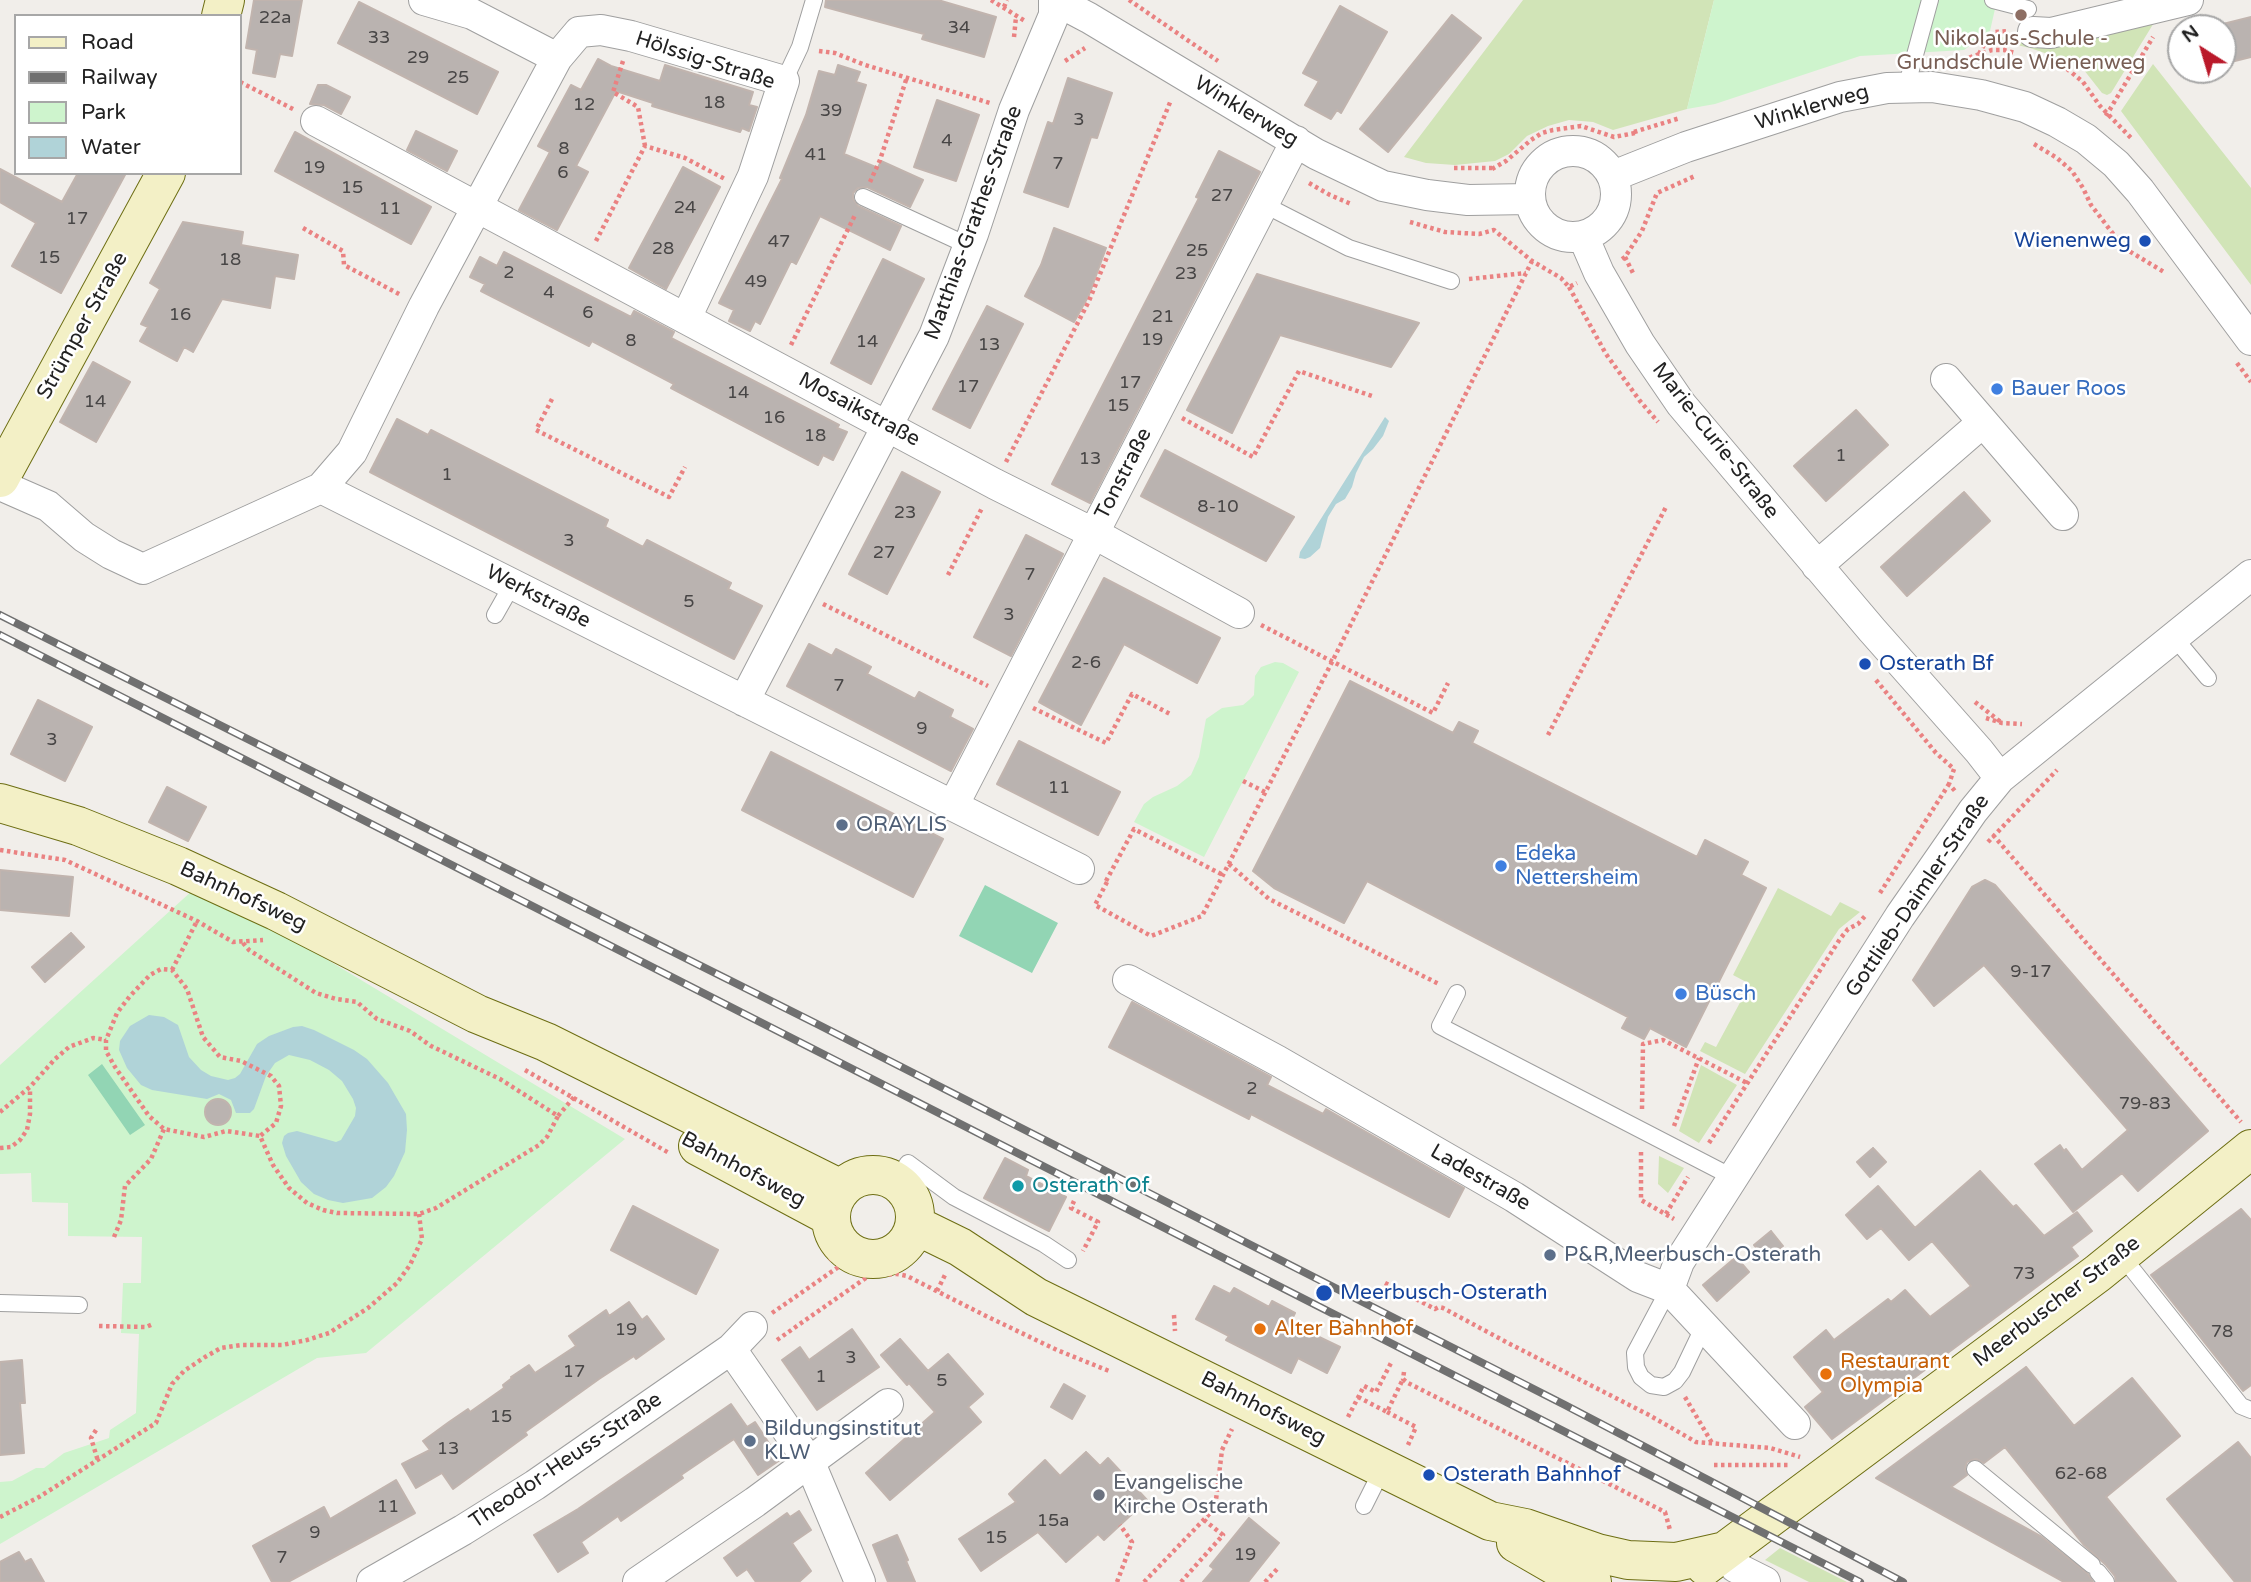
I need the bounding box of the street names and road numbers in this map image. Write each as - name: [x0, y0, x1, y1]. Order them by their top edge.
- street label: Hölssig-Straße: [632, 27, 778, 95]
- street label: Winklerweg: [1189, 71, 1303, 153]
- street label: Winklerweg: [1752, 80, 1872, 136]
- street label: Matthias-Grathes-Straße: [920, 102, 1028, 344]
- street label: Strümper Straße: [32, 248, 134, 404]
- street label: Marie-Curie-Straße: [1646, 358, 1784, 524]
- street label: Mosaikstraße: [794, 367, 924, 453]
- street label: Tonstraße: [1090, 424, 1158, 524]
- street label: Werkstraße: [481, 560, 595, 634]
- street label: Gottlieb-Daimler-Straße: [1841, 790, 1995, 1002]
- street label: Bahnhofsweg: [176, 857, 310, 937]
- street label: Bahnhofsweg: [677, 1127, 809, 1213]
- street label: Ladestraße: [1425, 1139, 1535, 1217]
- street label: Meerbuscher Straße: [1969, 1231, 2145, 1373]
- street label: Bahnhofsweg: [1196, 1367, 1330, 1451]
- street label: Theodor-Heuss-Straße: [465, 1387, 667, 1535]

